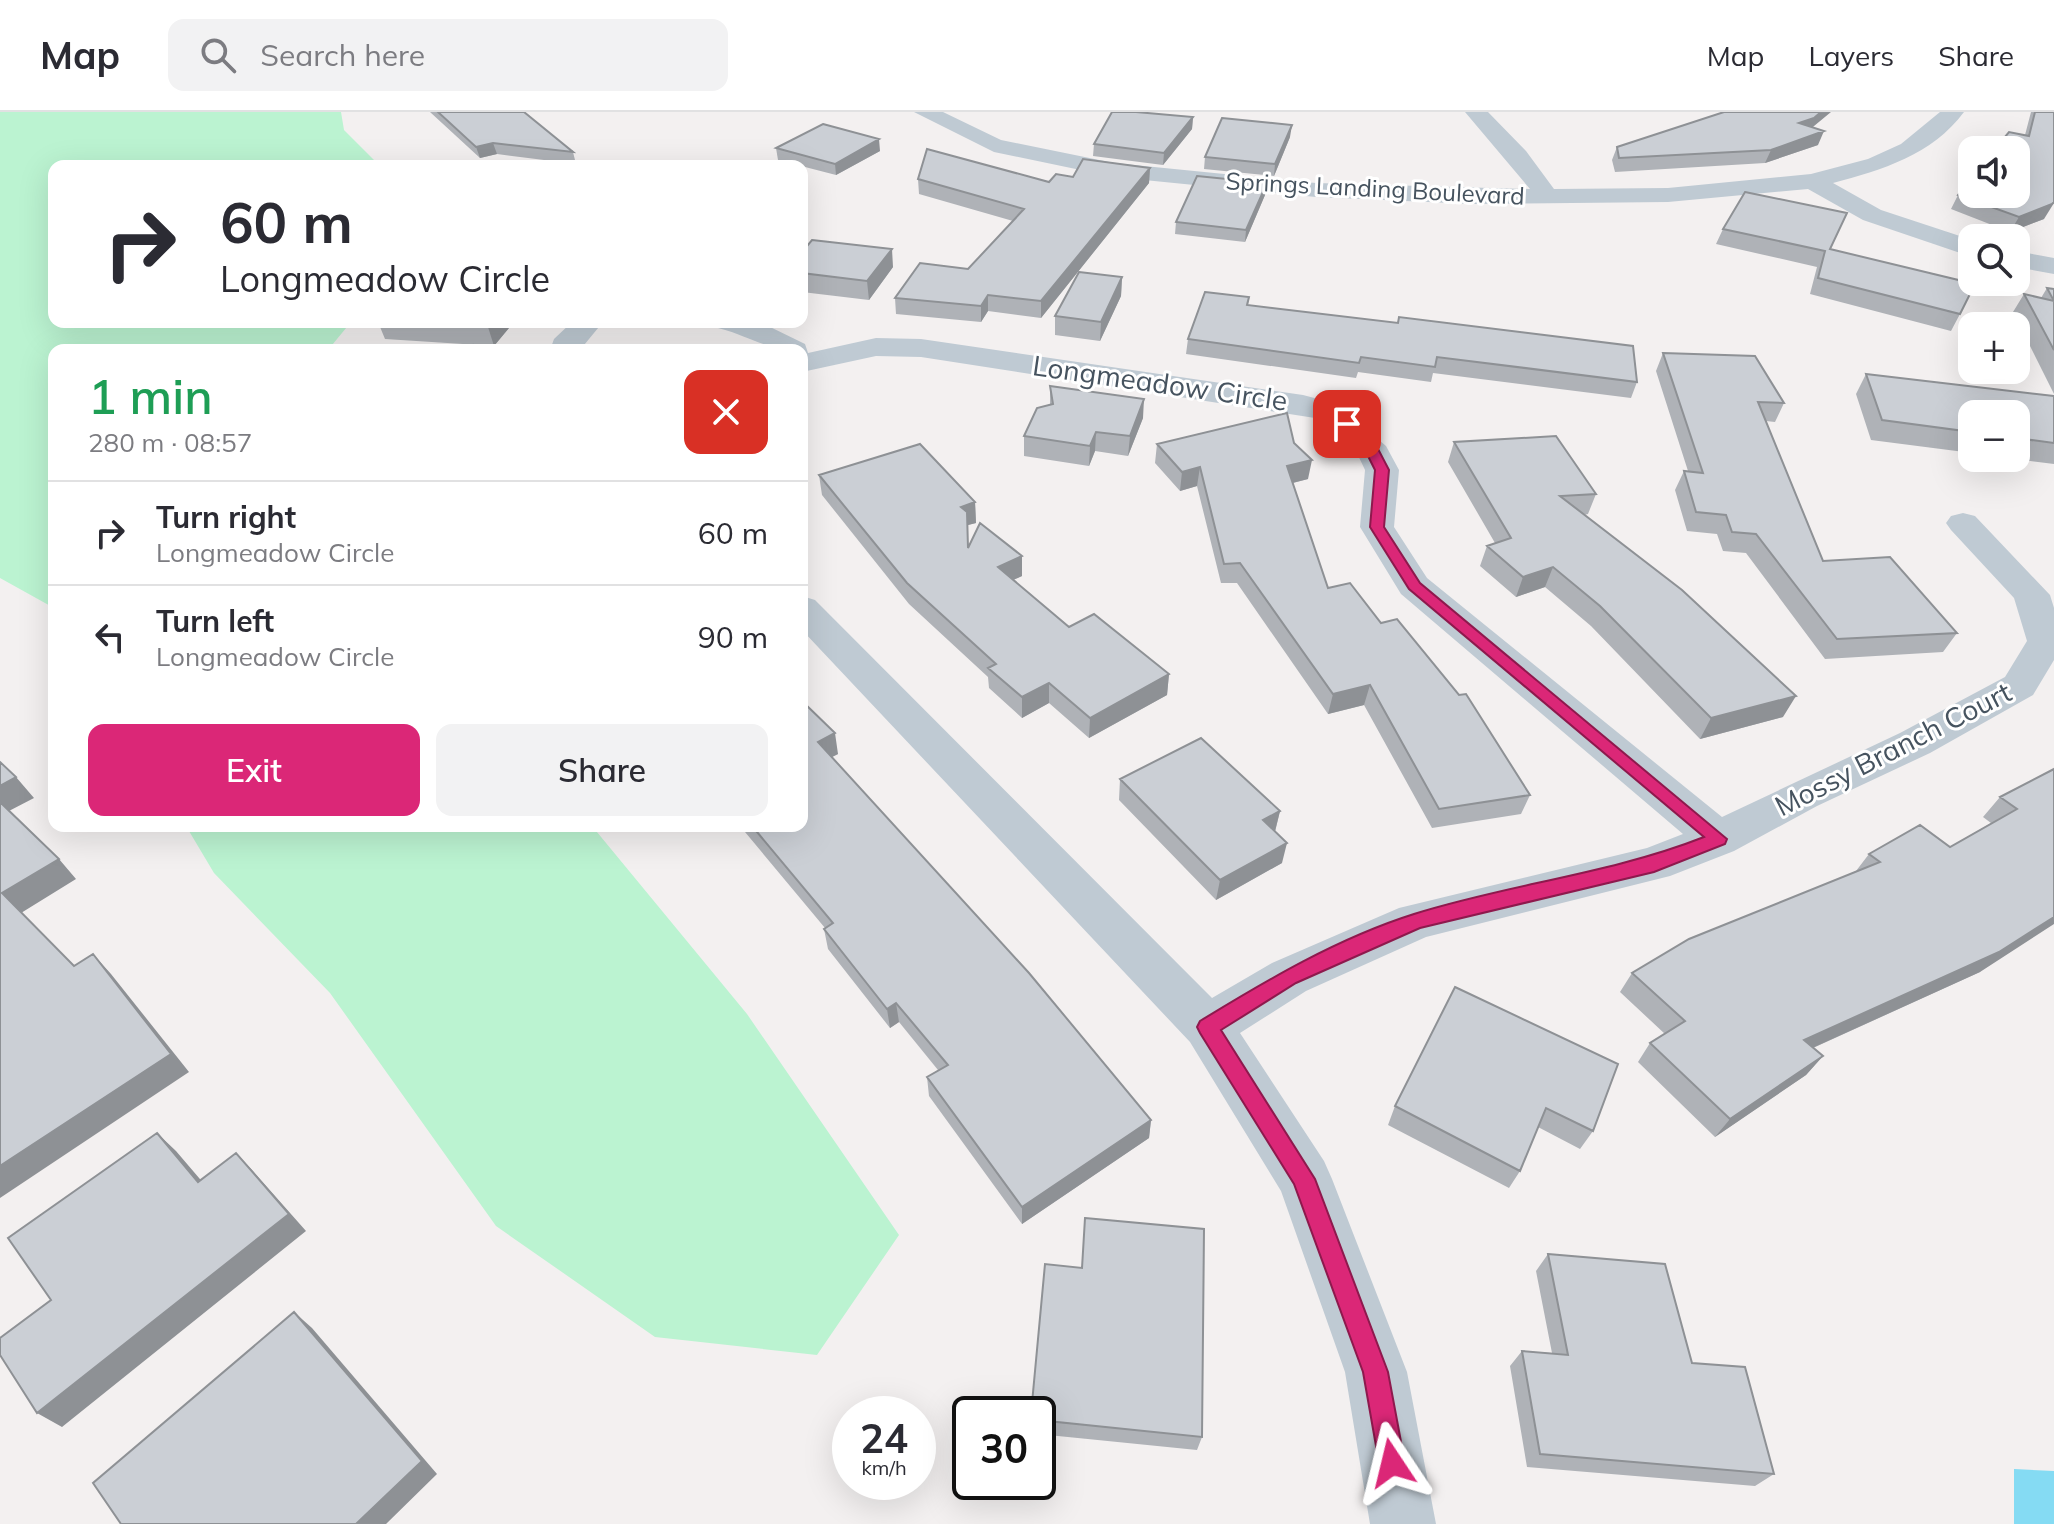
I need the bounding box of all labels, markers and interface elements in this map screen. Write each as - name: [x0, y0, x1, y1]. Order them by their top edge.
- search box: [168, 19, 728, 91]
- text: Map: [40, 31, 120, 79]
- icon: search: [196, 33, 240, 77]
- text: Search here: [260, 36, 425, 74]
- text: Map: [1707, 38, 1764, 73]
- text: Layers: [1808, 38, 1894, 73]
- text: Share: [1938, 38, 2014, 73]
- map controls: [1958, 136, 2030, 472]
- button: sound: [1958, 136, 2030, 208]
- street label: Springs Landing Boulevard: [1225, 165, 1525, 211]
- text: 60 m: [220, 187, 353, 257]
- icon: right: [88, 192, 192, 296]
- button: search: [1958, 224, 2030, 296]
- text: Longmeadow Circle: [220, 256, 550, 301]
- button: +: [1958, 312, 2030, 384]
- street label: Longmeadow Circle: [1030, 347, 1290, 418]
- text: 1 min: [88, 366, 213, 426]
- button: close: [684, 370, 768, 454]
- pin: [1313, 390, 1381, 458]
- button: −: [1958, 400, 2030, 472]
- icon: arrive: [1325, 402, 1369, 446]
- text: 280 m · 08:57: [88, 426, 252, 459]
- text: Turn right: [156, 498, 296, 536]
- icon: right: [88, 511, 132, 555]
- text: 60 m: [698, 514, 768, 552]
- text: Longmeadow Circle: [156, 536, 394, 569]
- text: Turn left: [156, 602, 274, 640]
- icon: left: [88, 615, 132, 659]
- text: 90 m: [698, 618, 768, 656]
- text: Longmeadow Circle: [156, 640, 394, 673]
- street label: Mossy Branch Court: [1769, 674, 2017, 823]
- button: Exit: [88, 724, 420, 816]
- button: Share: [436, 724, 768, 816]
- speed limit sign: 30: [952, 1396, 1056, 1500]
- text: 24: [860, 1413, 908, 1463]
- position arrow: [1350, 1421, 1434, 1505]
- text: km/h: [861, 1455, 907, 1480]

